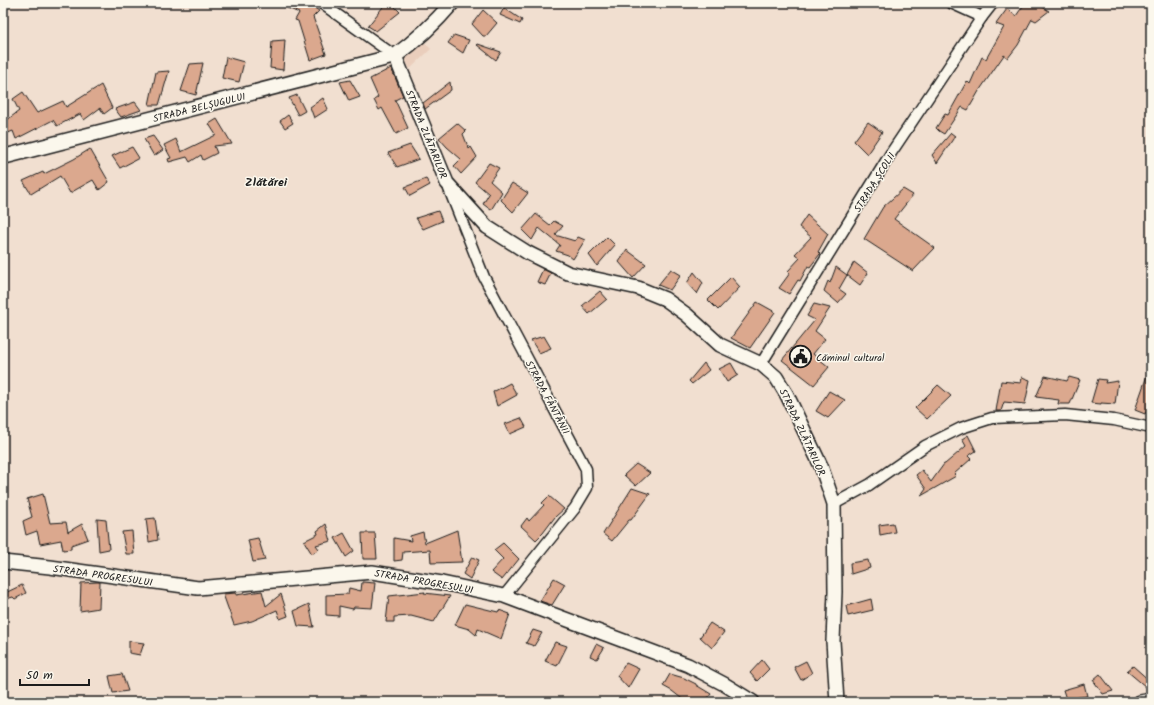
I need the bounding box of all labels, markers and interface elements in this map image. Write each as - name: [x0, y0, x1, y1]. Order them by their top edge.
- street label: STRADA ZLĂTARILOR: [401, 87, 451, 181]
- street label: STRADA BELȘUGULUI: [151, 89, 247, 127]
- street label: STRADA ȘCOLII: [850, 149, 900, 216]
- district label: Zlătărei: [245, 173, 288, 192]
- public building icon: Căminul cultural: [788, 344, 814, 370]
- place label: Căminul cultural: [816, 350, 885, 366]
- street label: STRADA FÂNTÂNII: [521, 358, 573, 437]
- street label: STRADA ZLĂTARILOR: [775, 386, 829, 479]
- street label: STRADA PROGRESULUI: [52, 561, 154, 591]
- street label: STRADA PROGRESULUI: [373, 565, 475, 599]
- scale bar: [20, 661, 89, 687]
- text: 50 m: [26, 666, 53, 685]

